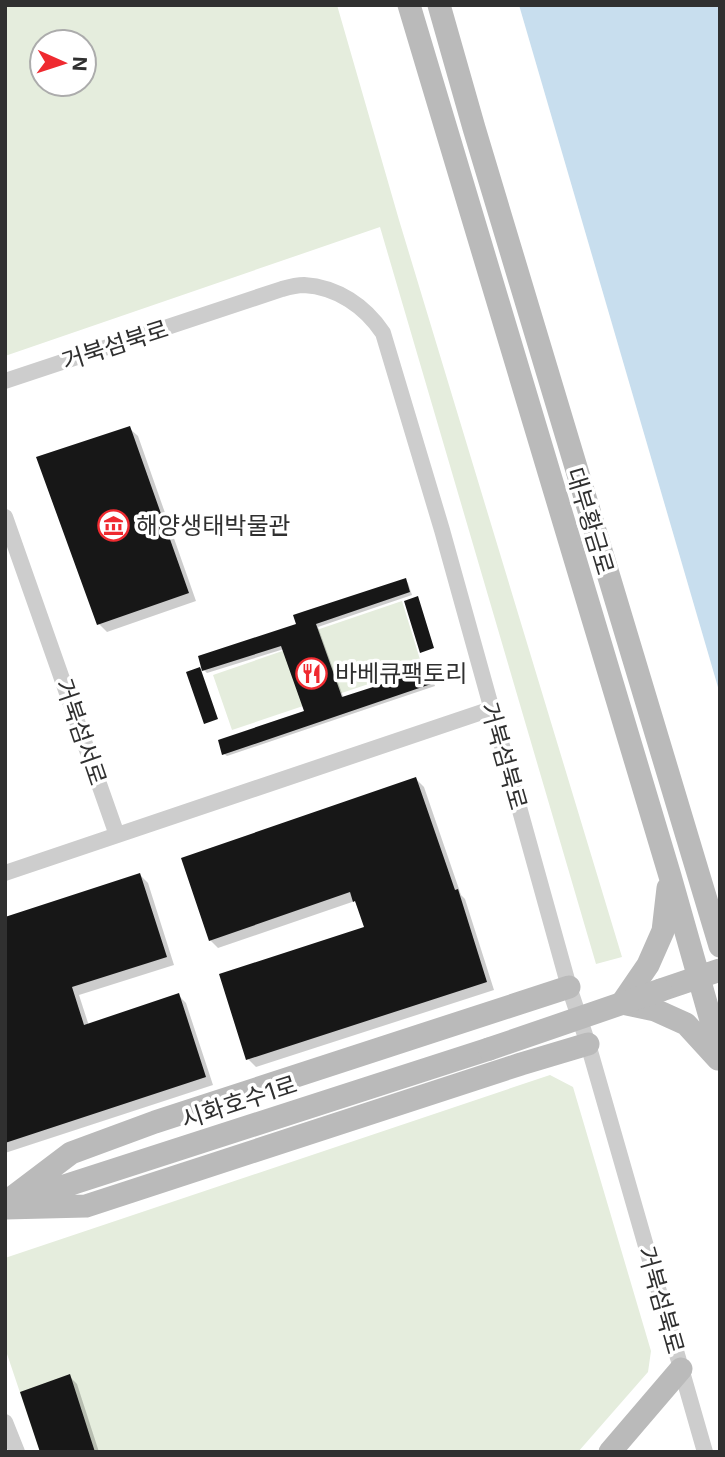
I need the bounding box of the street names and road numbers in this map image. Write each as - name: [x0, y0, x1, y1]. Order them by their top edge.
- street label: 거북섬북로: [58, 314, 172, 376]
- street label: 대부황금로: [560, 464, 620, 578]
- street label: 거북섬서로: [49, 675, 113, 789]
- street label: 거북섬북로: [475, 699, 533, 813]
- street label: 시화호수1로: [177, 1070, 301, 1134]
- street label: 거북섬북로: [632, 1243, 690, 1357]

